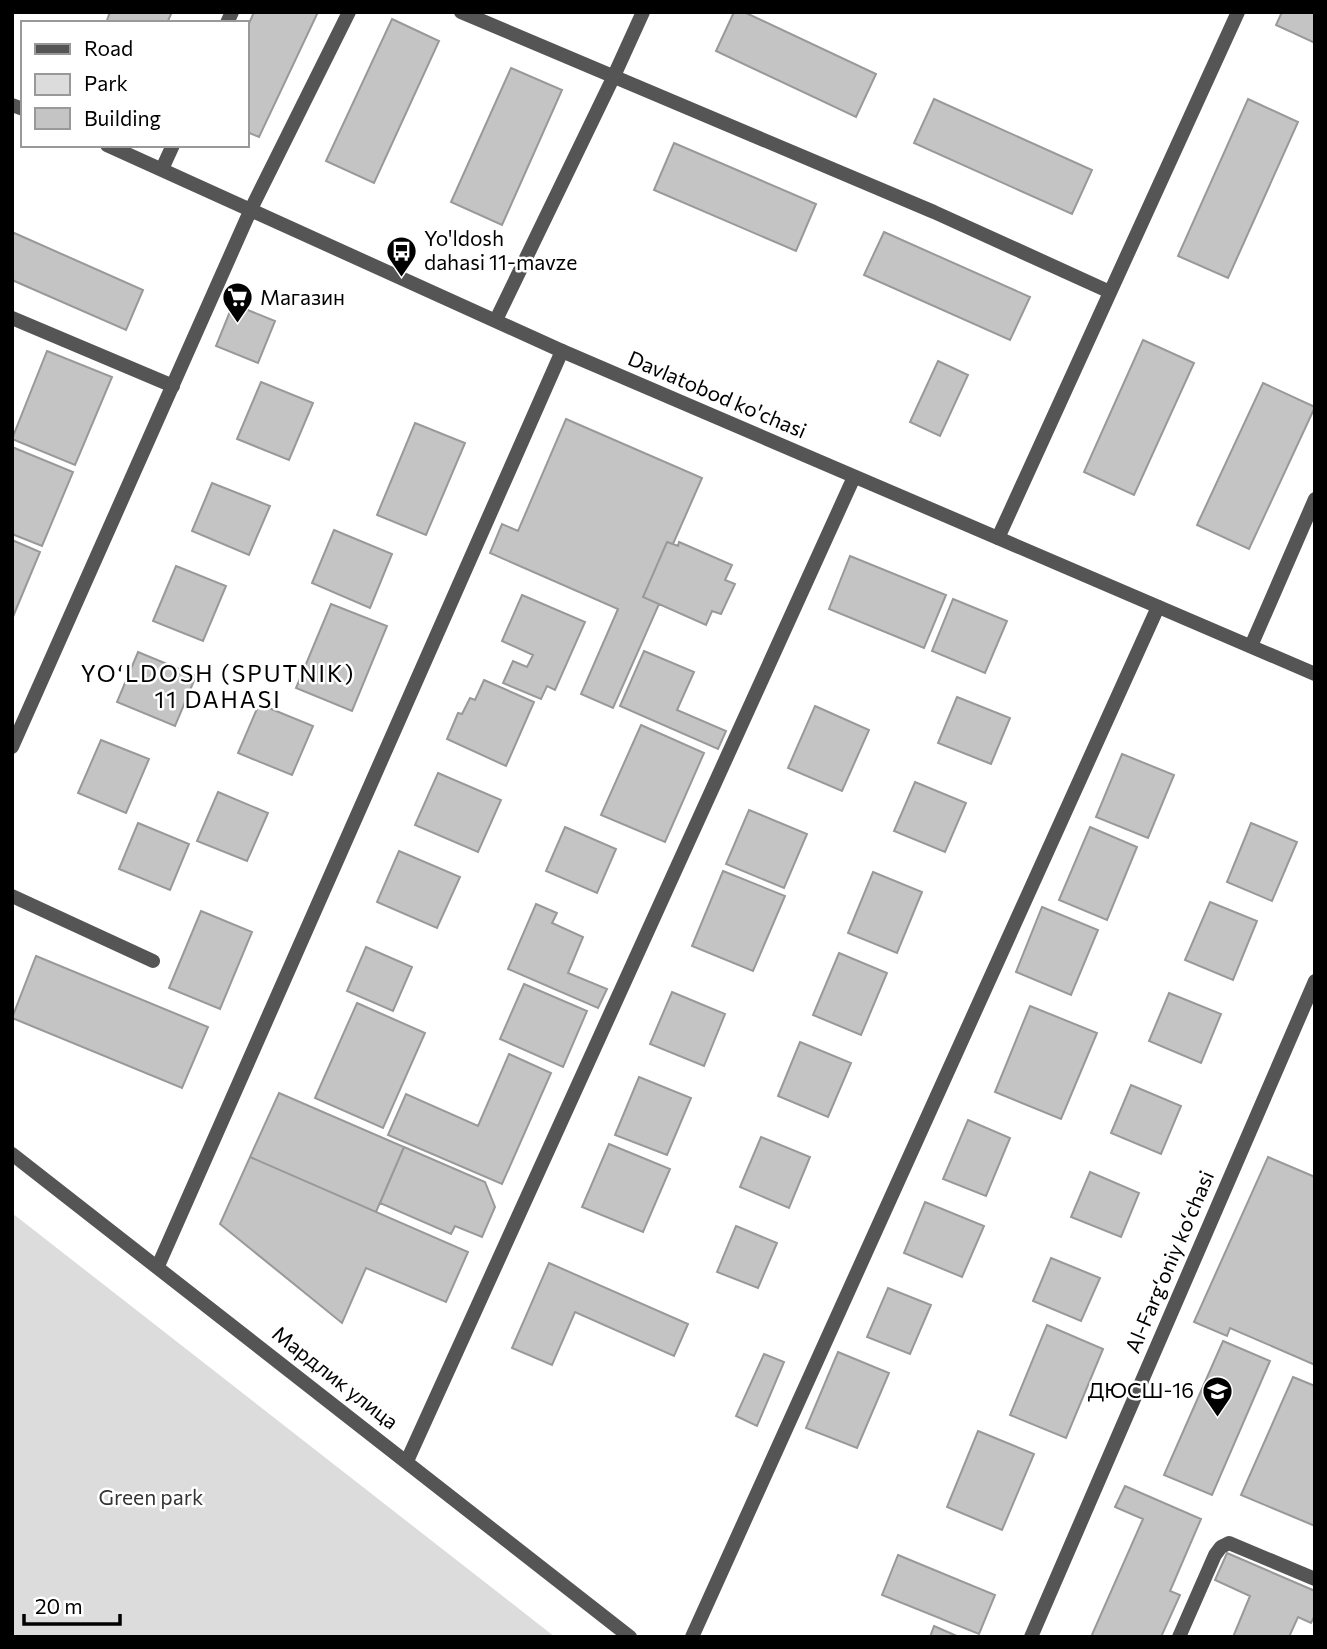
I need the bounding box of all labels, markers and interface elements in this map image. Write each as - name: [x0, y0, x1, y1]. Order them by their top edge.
- legend: [21, 21, 248, 147]
- text: Road: [84, 35, 133, 60]
- text: Park: [84, 70, 128, 95]
- text: Building: [84, 105, 161, 130]
- place label: Yo'ldosh dahasi 11-mavze: [424, 225, 577, 274]
- bus stop icon: Yo'ldosh dahasi 11-mavze: [384, 234, 418, 278]
- supermarket icon: Магазин: [220, 281, 254, 325]
- place label: Магазин: [260, 284, 345, 309]
- street label: Davlatobod ko'chasi: [625, 345, 811, 443]
- district label: YO‘LDOSH (SPUTNIK) 11 DAHASI: [81, 659, 355, 713]
- street label: Al-Farg‘oniy ko‘chasi: [1119, 1167, 1218, 1356]
- street label: Мардлик улица: [268, 1320, 404, 1434]
- school or university icon: ДЮСШ-16: [1200, 1374, 1234, 1418]
- place label: ДЮСШ-16: [1088, 1377, 1194, 1402]
- park label: Green park: [99, 1484, 203, 1509]
- scale bar: [24, 1582, 121, 1626]
- text: 20 m: [35, 1593, 83, 1618]

